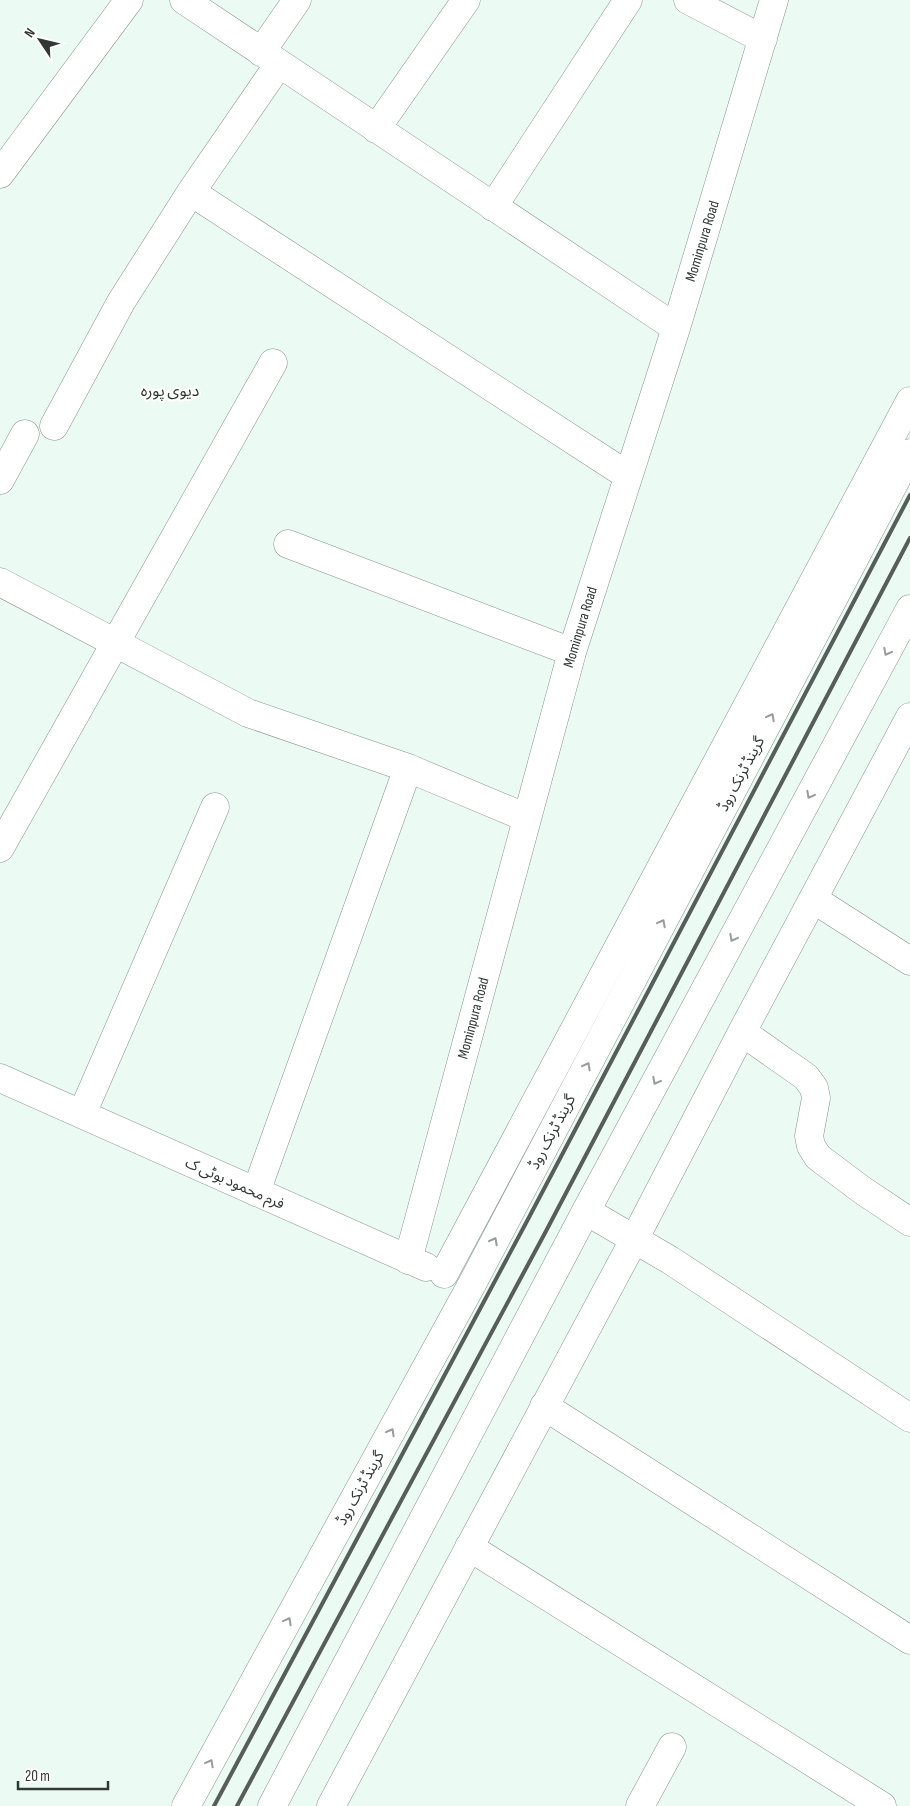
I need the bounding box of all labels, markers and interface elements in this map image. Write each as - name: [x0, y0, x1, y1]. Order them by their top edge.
- north arrow: [15, 15, 65, 65]
- text: N: [21, 25, 39, 41]
- street label: Mominpura Road: [681, 198, 724, 284]
- district label: دیوی پورہ: [141, 382, 199, 401]
- street label: Mominpura Road: [559, 584, 602, 670]
- one-way arrow: [883, 647, 893, 656]
- one-way arrow: [765, 713, 775, 722]
- street label: گرینڈ ٹرنک روڈ: [714, 733, 769, 815]
- one-way arrow: [806, 790, 816, 799]
- one-way arrow: [656, 919, 666, 928]
- one-way arrow: [729, 933, 739, 942]
- street label: Mominpura Road: [453, 975, 493, 1061]
- one-way arrow: [580, 1063, 590, 1072]
- one-way arrow: [652, 1076, 662, 1085]
- street label: گرینڈ ٹرنک روڈ: [525, 1091, 580, 1173]
- street label: فرم محمود بوٹی ک: [182, 1153, 288, 1215]
- one-way arrow: [488, 1237, 498, 1246]
- one-way arrow: [385, 1428, 395, 1437]
- street label: گرینڈ ٹرنک روڈ: [332, 1447, 389, 1529]
- one-way arrow: [281, 1617, 291, 1626]
- scale bar: [18, 1758, 108, 1790]
- one-way arrow: [203, 1760, 213, 1769]
- text: 20 m: [25, 1767, 50, 1786]

